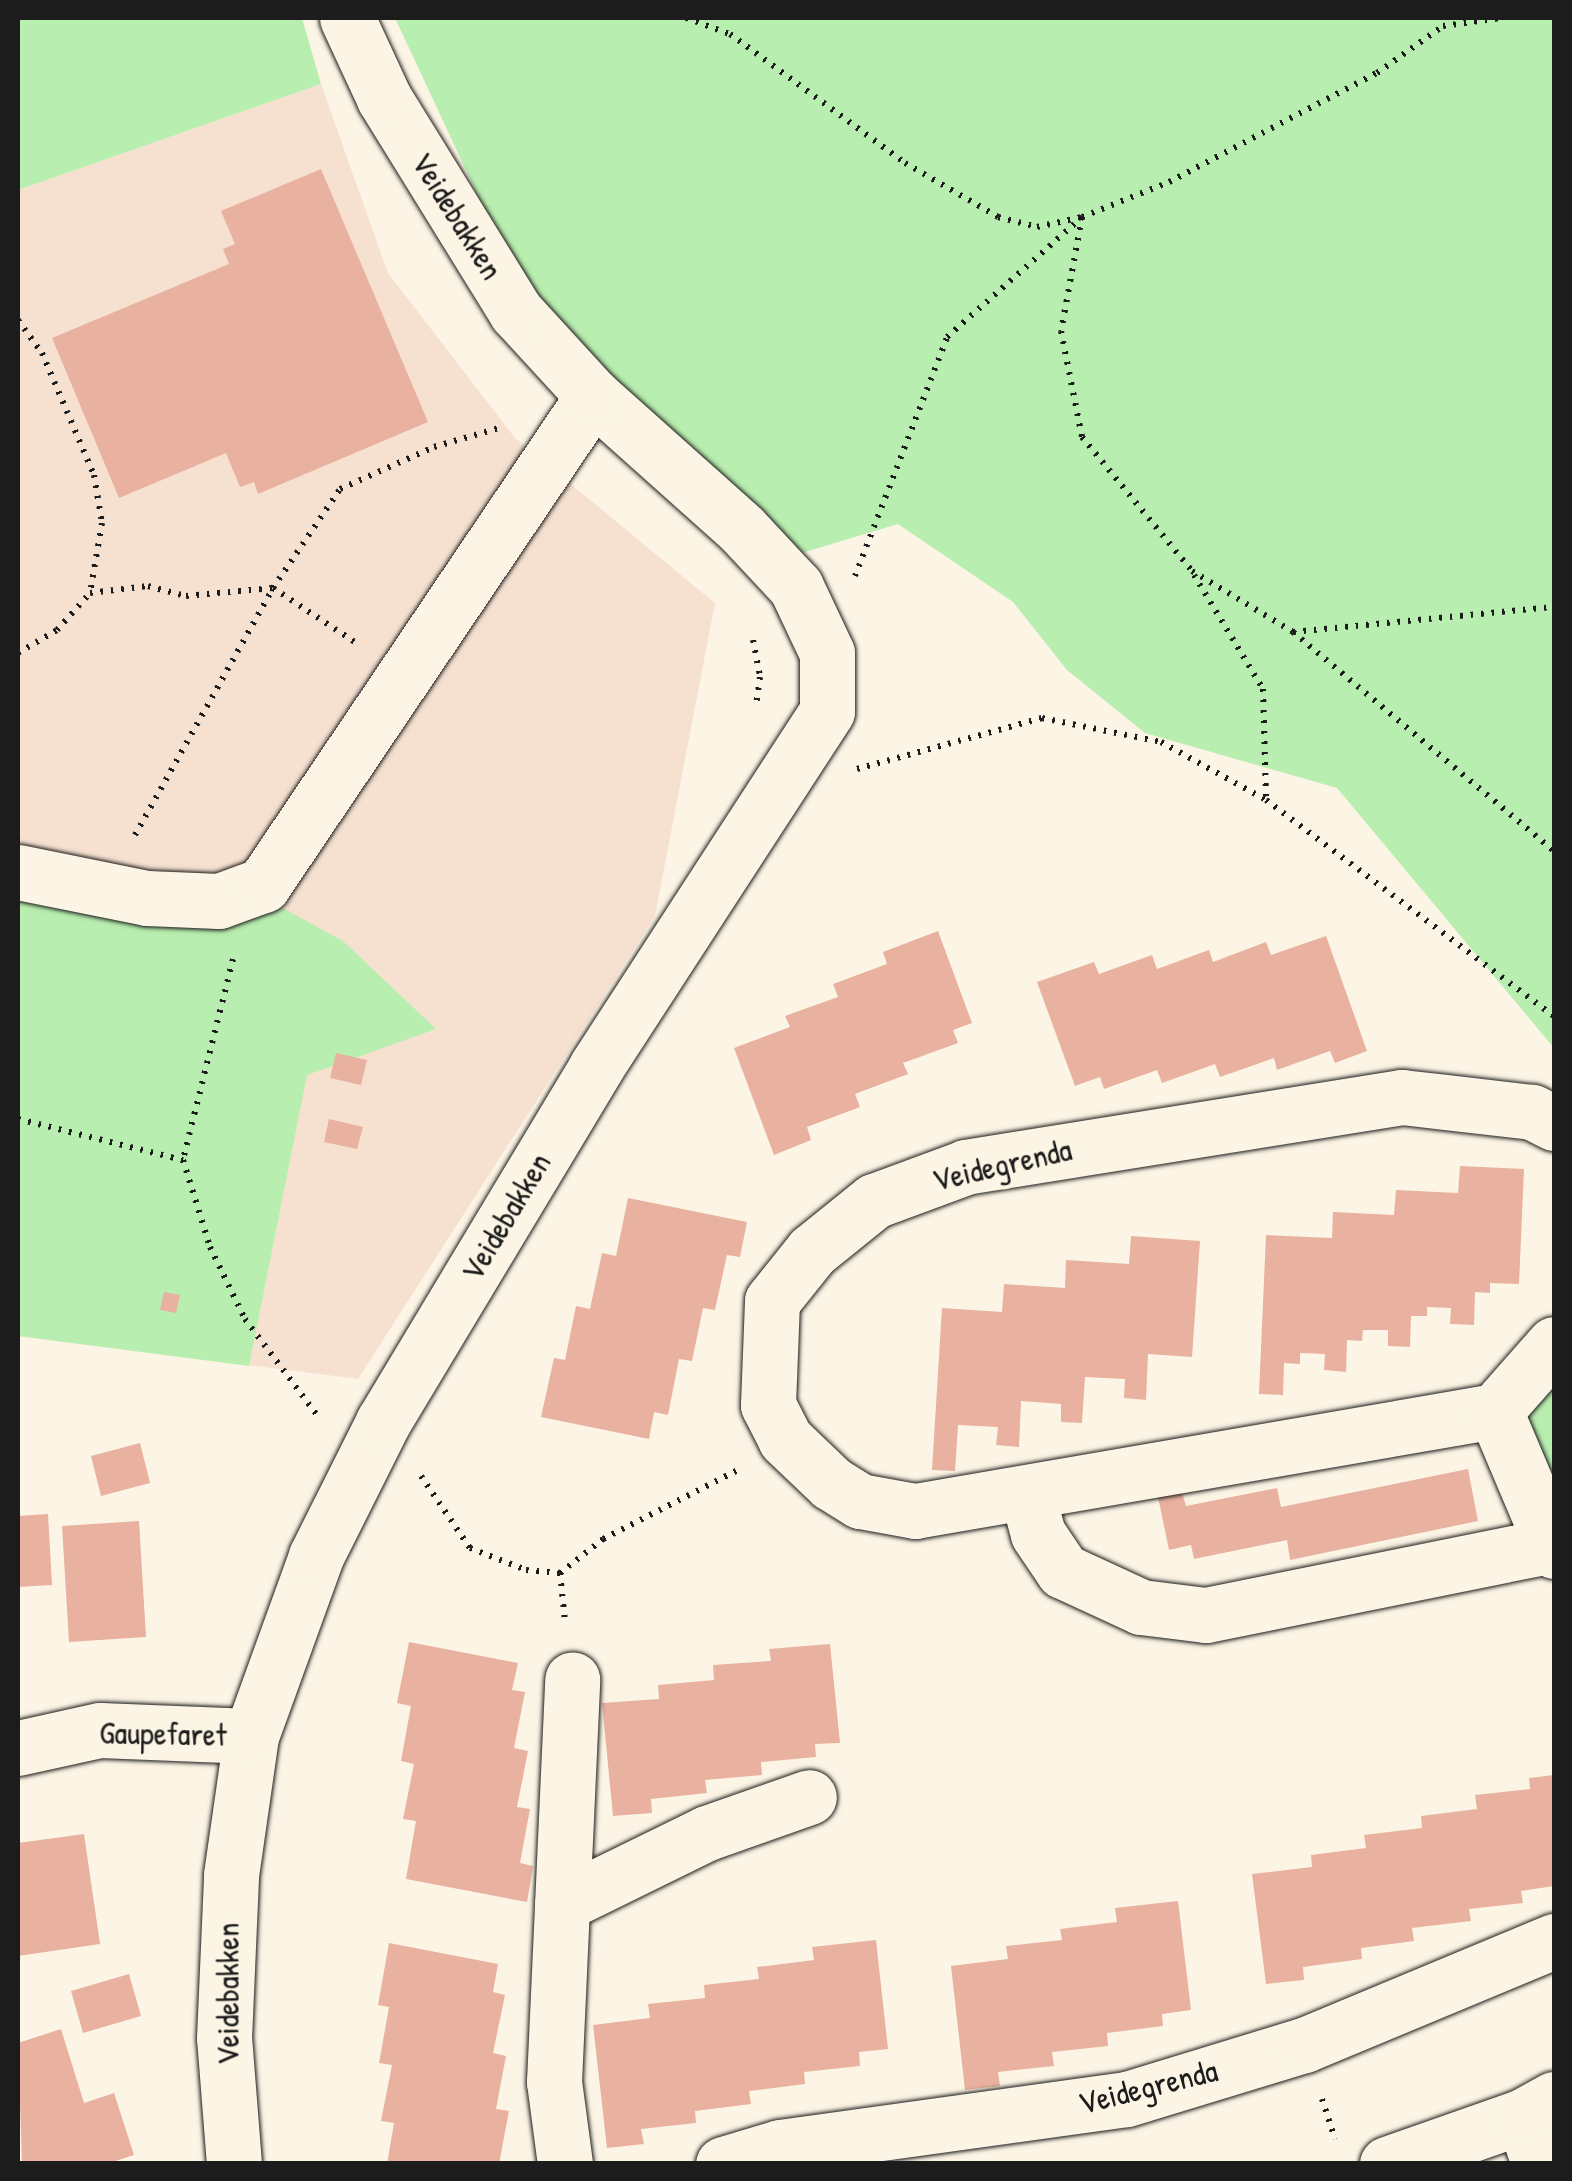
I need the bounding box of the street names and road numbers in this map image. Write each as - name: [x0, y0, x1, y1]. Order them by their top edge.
- street label: Veidebakken: [403, 145, 511, 287]
- street label: Veidegrenda: [929, 1130, 1075, 1200]
- street label: Veidebakken: [453, 1146, 559, 1288]
- street label: Gaupefaret: [99, 1714, 227, 1754]
- street label: Veidebakken: [209, 1923, 247, 2065]
- street label: Veidegrenda: [1075, 2051, 1221, 2123]

